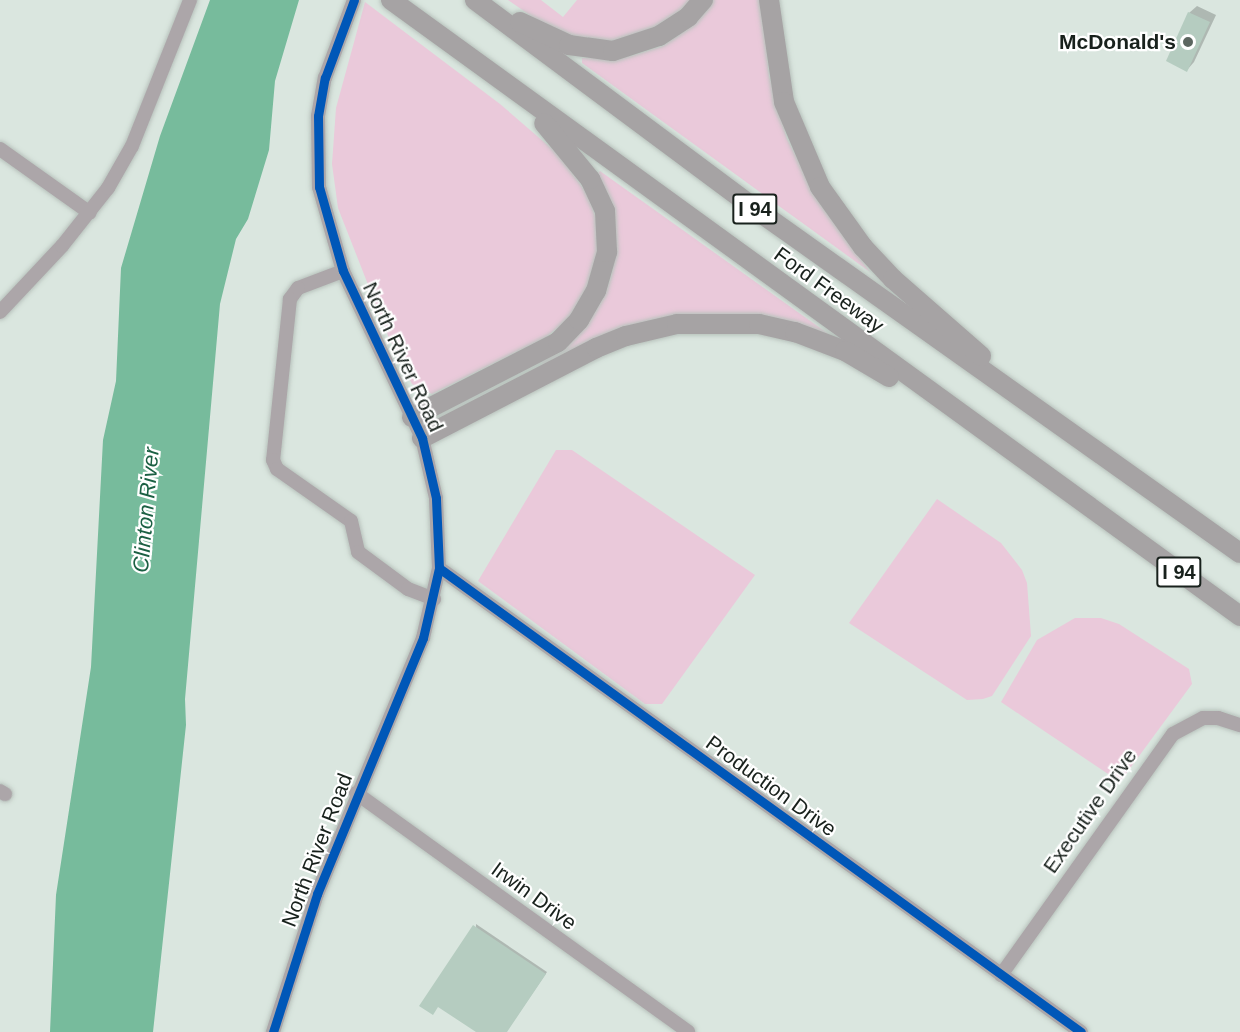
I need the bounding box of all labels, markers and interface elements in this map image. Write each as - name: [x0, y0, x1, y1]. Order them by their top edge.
- place label: McDonald's: [1059, 29, 1176, 55]
- marker: McDonald's: [1181, 35, 1195, 49]
- road number: I 94: [731, 192, 779, 226]
- street label: Ford Freeway: [769, 242, 889, 338]
- street label: North River Road: [357, 278, 449, 436]
- water label: Clinton River: [127, 446, 165, 574]
- road number: I 94: [1155, 555, 1203, 589]
- street label: Production Drive: [701, 730, 841, 842]
- street label: Executive Drive: [1038, 744, 1142, 878]
- street label: North River Road: [276, 770, 358, 930]
- street label: Irwin Drive: [486, 857, 582, 935]

